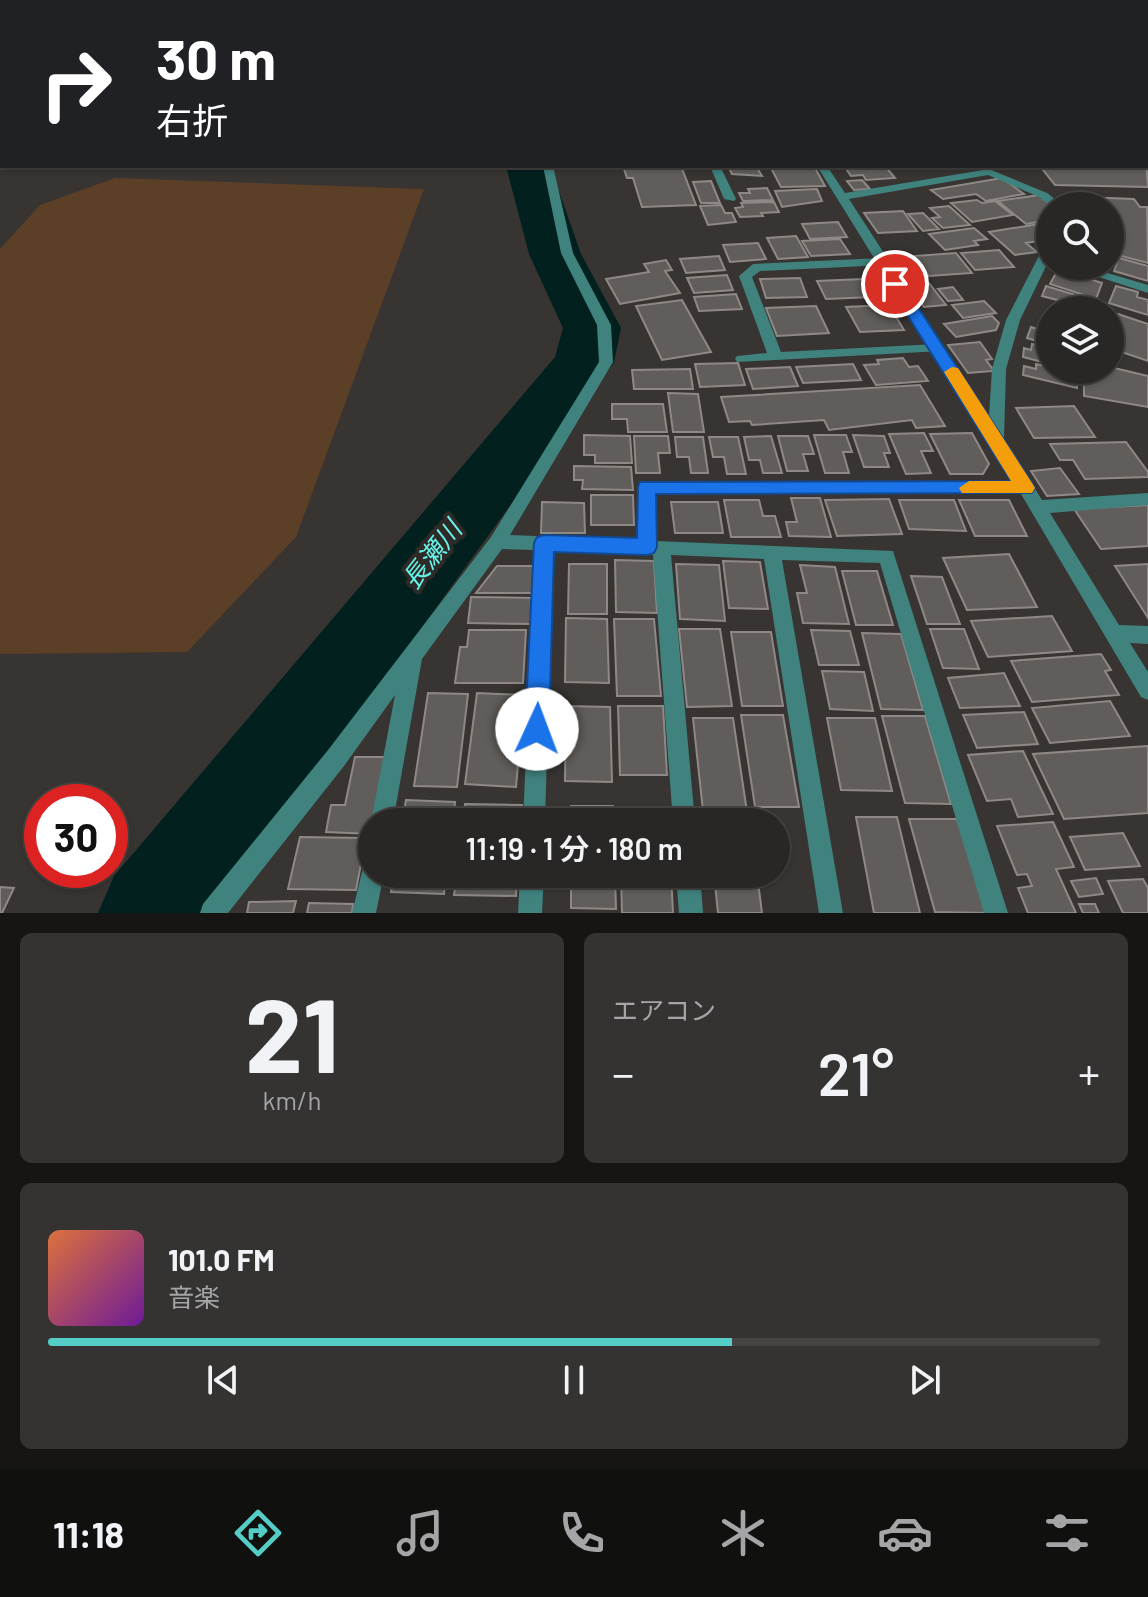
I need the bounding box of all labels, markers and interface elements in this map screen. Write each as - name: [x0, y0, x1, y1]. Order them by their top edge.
- text: 30 m: [156, 24, 276, 91]
- icon: right: [24, 32, 128, 136]
- text: 右折: [156, 98, 228, 141]
- map controls: [1036, 192, 1124, 384]
- button: search: [1036, 192, 1124, 280]
- pin: [861, 250, 929, 318]
- icon: arrive: [873, 262, 917, 306]
- button: layers: [1036, 296, 1124, 384]
- water label: 長瀬川: [395, 511, 469, 594]
- position arrow: [495, 687, 579, 771]
- speed limit sign: 30: [24, 784, 128, 888]
- text: 11:19 · 1 分 · 180 m: [465, 830, 683, 866]
- text: 21: [245, 969, 339, 1094]
- text: エアコン: [612, 994, 716, 1025]
- text: 21°: [818, 1036, 894, 1108]
- text: −: [612, 1046, 634, 1099]
- text: +: [1078, 1046, 1100, 1099]
- text: km/h: [263, 1084, 321, 1115]
- text: 101.0 FM: [168, 1241, 275, 1277]
- text: 音楽: [168, 1281, 220, 1312]
- icon: previous: [201, 1358, 245, 1402]
- icon: pause: [552, 1358, 596, 1402]
- icon: next: [903, 1358, 947, 1402]
- icon: directions: [230, 1505, 286, 1561]
- icon: music: [392, 1505, 448, 1561]
- icon: phone: [554, 1505, 610, 1561]
- icon: climate: [715, 1505, 771, 1561]
- icon: car: [877, 1505, 933, 1561]
- icon: filters: [1039, 1505, 1095, 1561]
- text: 11:18: [53, 1512, 124, 1555]

